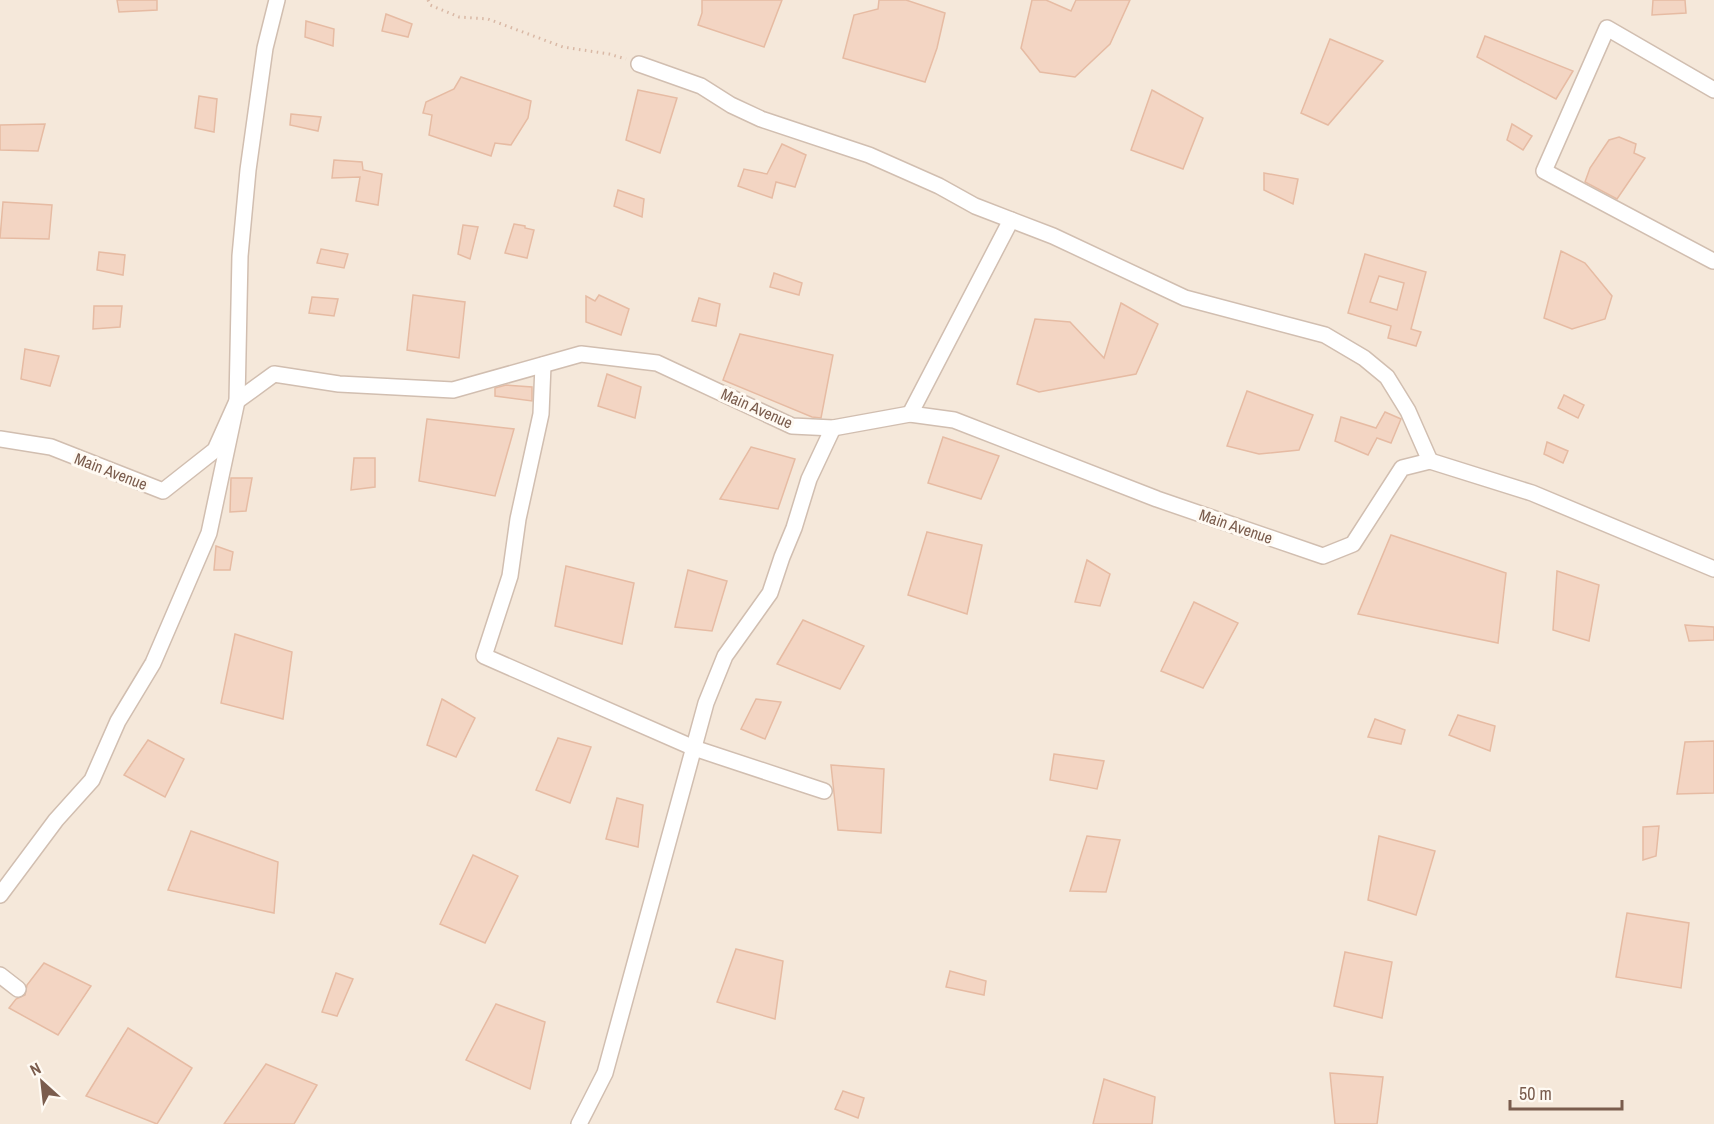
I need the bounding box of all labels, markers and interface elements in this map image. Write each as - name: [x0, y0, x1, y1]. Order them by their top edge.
- street label: Main Avenue: [718, 382, 796, 434]
- street label: Main Avenue: [71, 447, 151, 495]
- street label: Main Avenue: [1196, 503, 1276, 549]
- north arrow: [12, 1052, 72, 1112]
- text: N: [26, 1057, 44, 1081]
- scale bar: [1510, 1073, 1622, 1111]
- text: 50 m: [1519, 1081, 1552, 1106]

